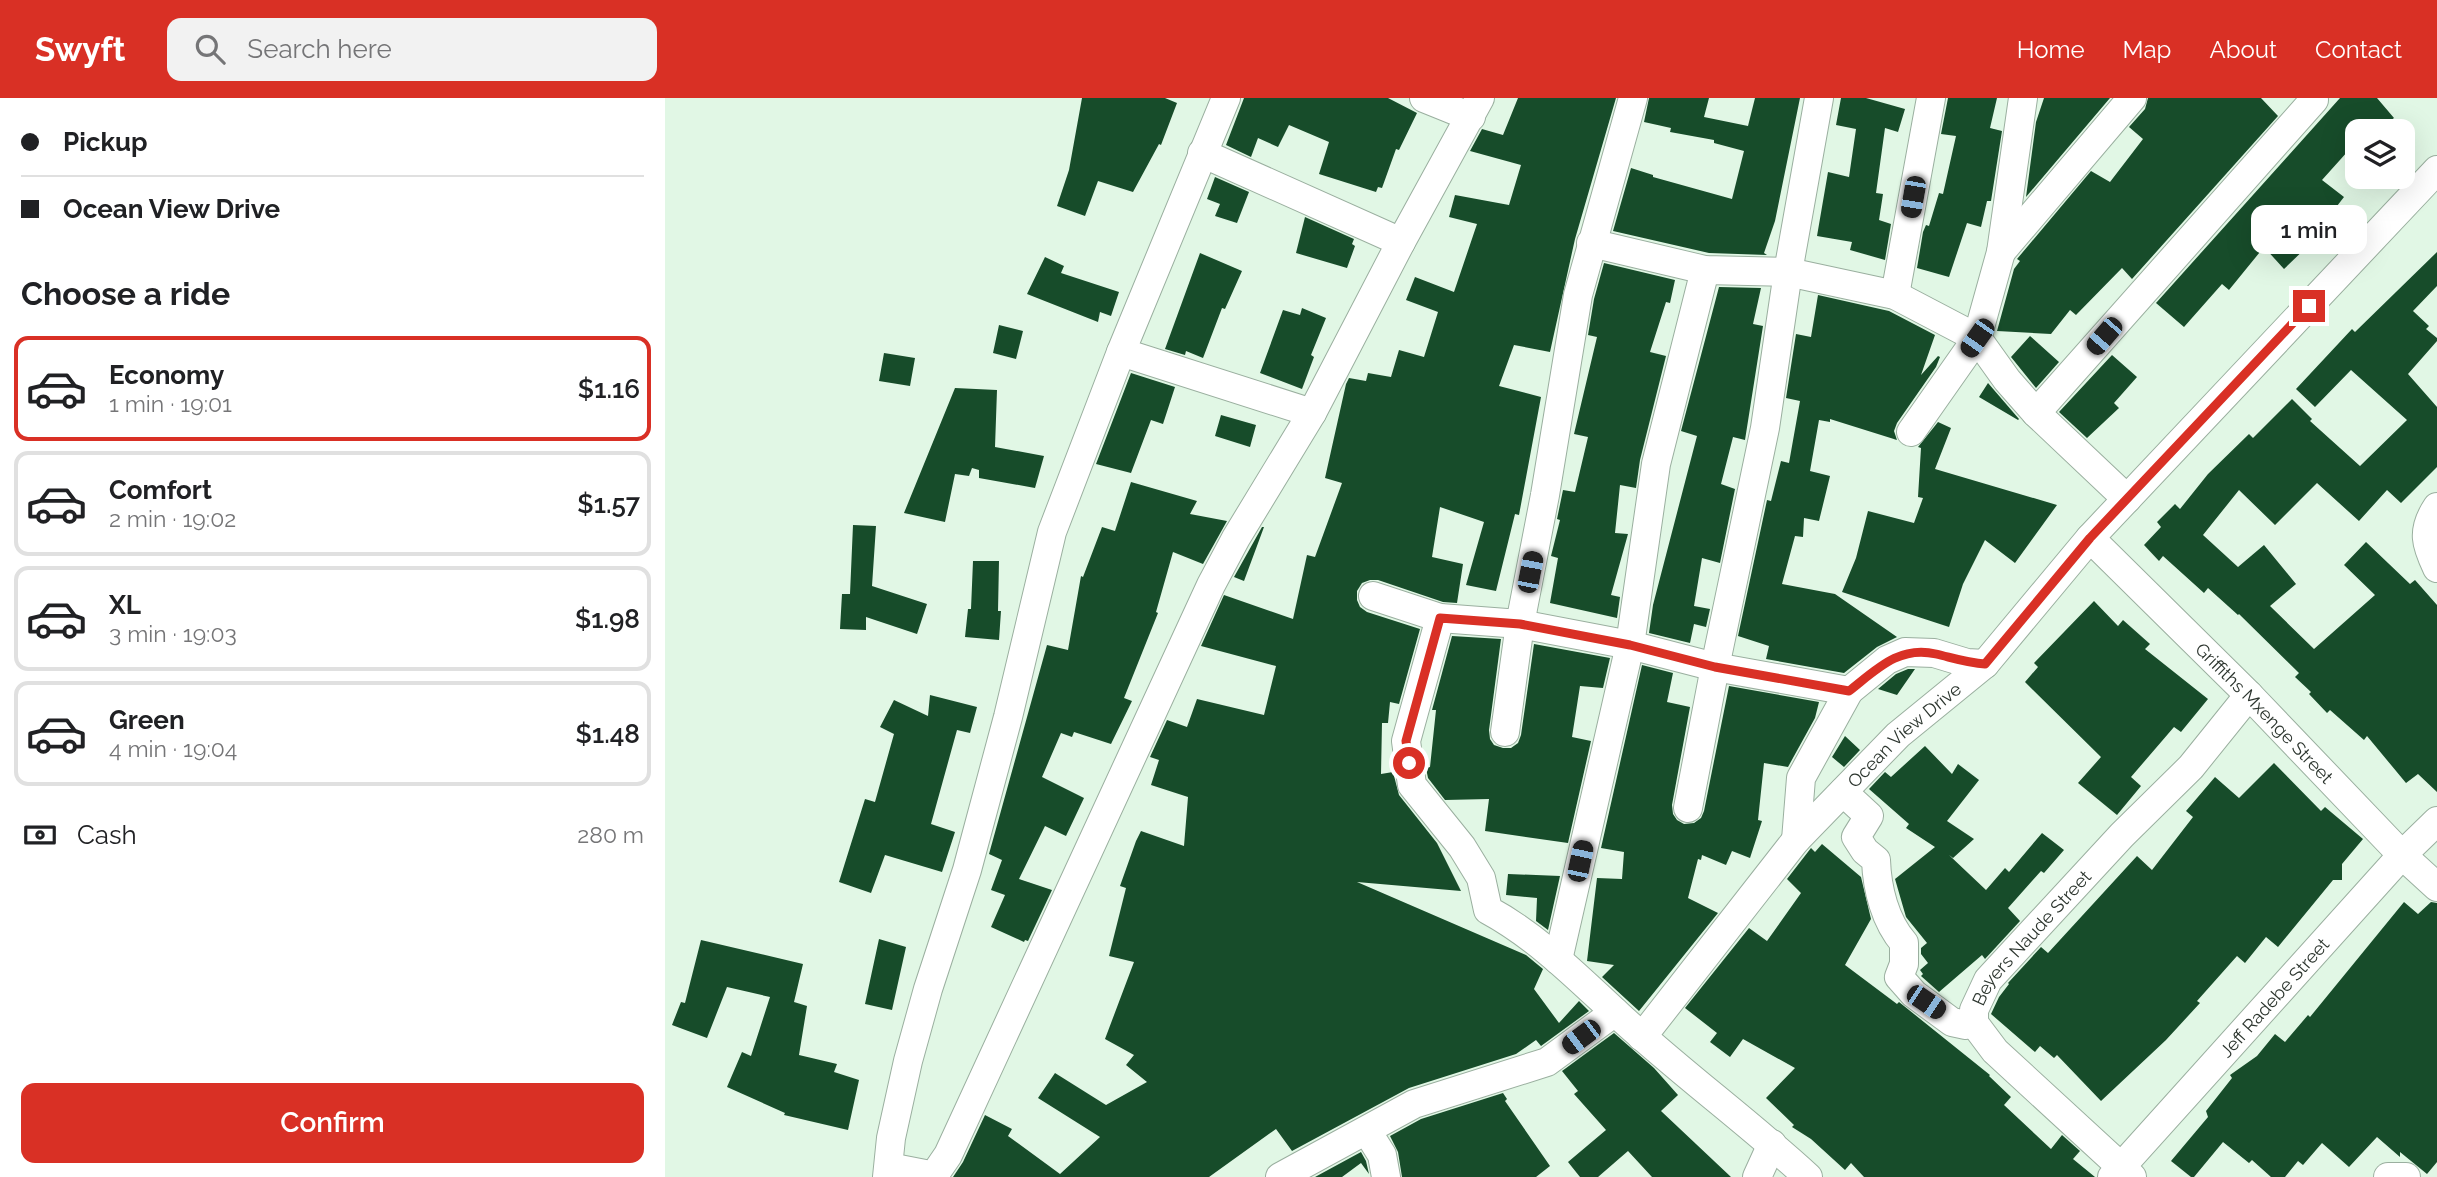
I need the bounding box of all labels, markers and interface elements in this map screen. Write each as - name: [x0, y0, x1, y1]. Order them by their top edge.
- search box: [167, 18, 657, 81]
- text: Swyft: [35, 30, 125, 69]
- icon: search: [191, 30, 229, 68]
- text: Search here: [247, 34, 392, 64]
- text: Home: [2017, 35, 2085, 64]
- text: Map: [2123, 35, 2171, 64]
- text: About: [2209, 35, 2277, 64]
- text: Contact: [2315, 35, 2402, 64]
- map controls: [2345, 119, 2415, 189]
- button: layers: [2345, 119, 2415, 189]
- text: Pickup: [63, 127, 148, 157]
- car: [1900, 174, 1927, 220]
- text: Ocean View Drive: [63, 194, 280, 224]
- callout: 1 min: [2251, 204, 2367, 254]
- text: 1 min: [2280, 216, 2338, 243]
- text: Choose a ride: [21, 275, 230, 312]
- route end: [2293, 290, 2325, 322]
- car: [2083, 313, 2126, 359]
- car: [1957, 315, 1998, 361]
- icon: car: [25, 357, 88, 420]
- text: Economy: [109, 360, 224, 390]
- text: $1.16: [578, 374, 640, 404]
- text: 1 min · 19:01: [109, 390, 232, 417]
- icon: car: [25, 472, 88, 535]
- text: Comfort: [109, 475, 212, 505]
- text: $1.57: [577, 489, 640, 519]
- text: 2 min · 19:02: [109, 505, 236, 532]
- car: [1516, 549, 1545, 595]
- icon: car: [25, 587, 88, 650]
- text: XL: [109, 590, 141, 620]
- text: $1.98: [575, 604, 640, 634]
- text: 3 min · 19:03: [109, 620, 237, 647]
- street label: Griffiths Mxenge Street: [2192, 638, 2338, 787]
- street label: Ocean View Drive: [1843, 677, 1965, 792]
- icon: car: [25, 702, 88, 765]
- text: Green: [109, 705, 185, 735]
- text: $1.48: [576, 719, 640, 749]
- text: 4 min · 19:04: [109, 735, 237, 762]
- route start: [1393, 747, 1425, 779]
- icon: cash: [21, 816, 59, 854]
- text: Cash: [77, 820, 137, 850]
- text: 280 m: [577, 821, 644, 848]
- car: [1566, 838, 1595, 884]
- street label: Beyers Naude Street: [1967, 866, 2095, 1008]
- street label: Jeff Radebe Street: [2215, 933, 2333, 1061]
- car: [1903, 982, 1950, 1022]
- car: [1558, 1016, 1605, 1058]
- button: Confirm: [21, 1083, 644, 1163]

